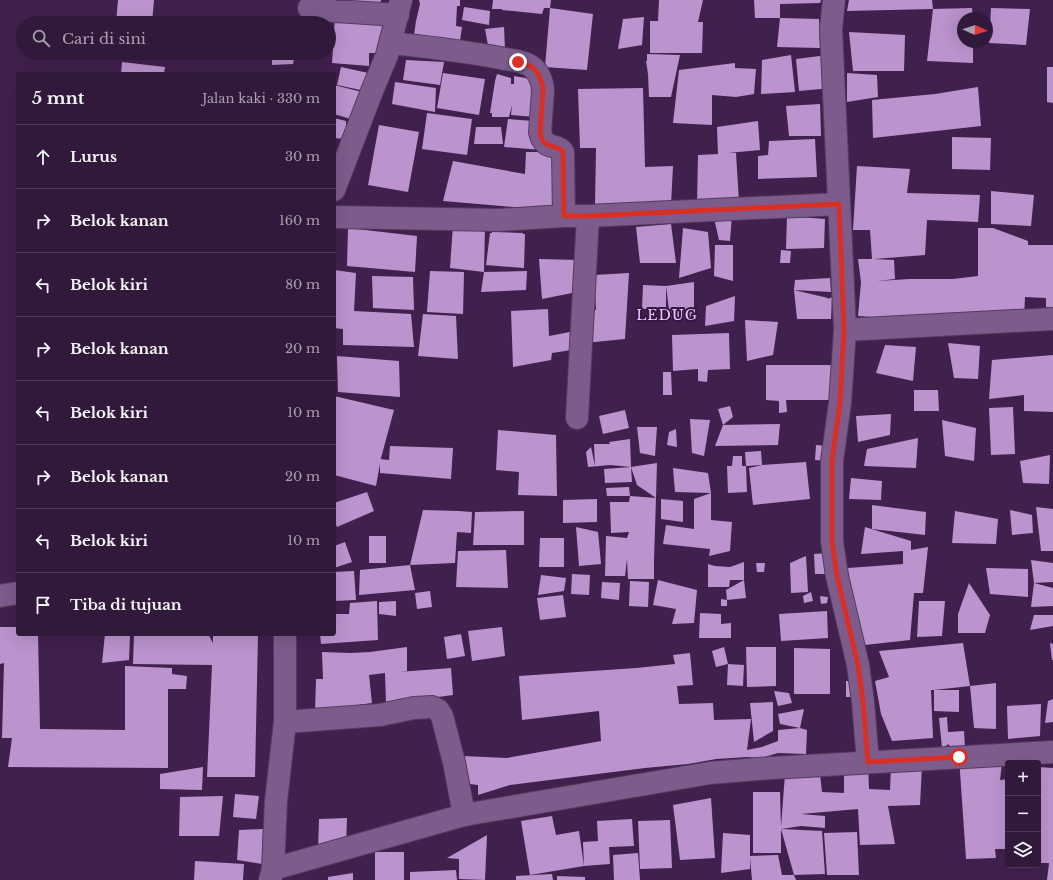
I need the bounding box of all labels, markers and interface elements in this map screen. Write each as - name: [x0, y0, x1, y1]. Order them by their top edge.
- north arrow: [957, 12, 993, 48]
- search box: [16, 16, 336, 60]
- icon: search: [30, 27, 52, 49]
- text: Cari di sini: [62, 29, 146, 48]
- route end: [509, 53, 527, 71]
- text: 5 mnt: [32, 88, 84, 109]
- text: Jalan kaki · 330 m: [202, 90, 320, 107]
- icon: ahead: [32, 146, 54, 168]
- text: Lurus: [70, 147, 117, 166]
- text: 30 m: [285, 148, 320, 165]
- icon: right: [32, 210, 54, 232]
- text: Belok kanan: [70, 211, 169, 230]
- text: 160 m: [279, 212, 320, 229]
- icon: left: [32, 274, 54, 296]
- text: Belok kiri: [70, 275, 148, 294]
- text: 80 m: [285, 276, 320, 293]
- district label: LEDUG: [636, 306, 698, 324]
- icon: right: [32, 338, 54, 360]
- text: Belok kanan: [70, 339, 169, 358]
- text: 20 m: [285, 340, 320, 357]
- icon: left: [32, 402, 54, 424]
- text: Belok kiri: [70, 403, 148, 422]
- text: 10 m: [287, 404, 320, 421]
- icon: right: [32, 466, 54, 488]
- text: Belok kanan: [70, 467, 169, 486]
- text: 20 m: [285, 468, 320, 485]
- icon: left: [32, 530, 54, 552]
- text: Belok kiri: [70, 531, 148, 550]
- text: 10 m: [287, 532, 320, 549]
- icon: arrive: [32, 594, 54, 616]
- text: Tiba di tujuan: [70, 595, 182, 614]
- route start: [950, 748, 968, 766]
- map controls: [1005, 760, 1041, 868]
- button: +: [1005, 760, 1041, 796]
- button: −: [1005, 796, 1041, 832]
- button: layers: [1005, 832, 1041, 868]

